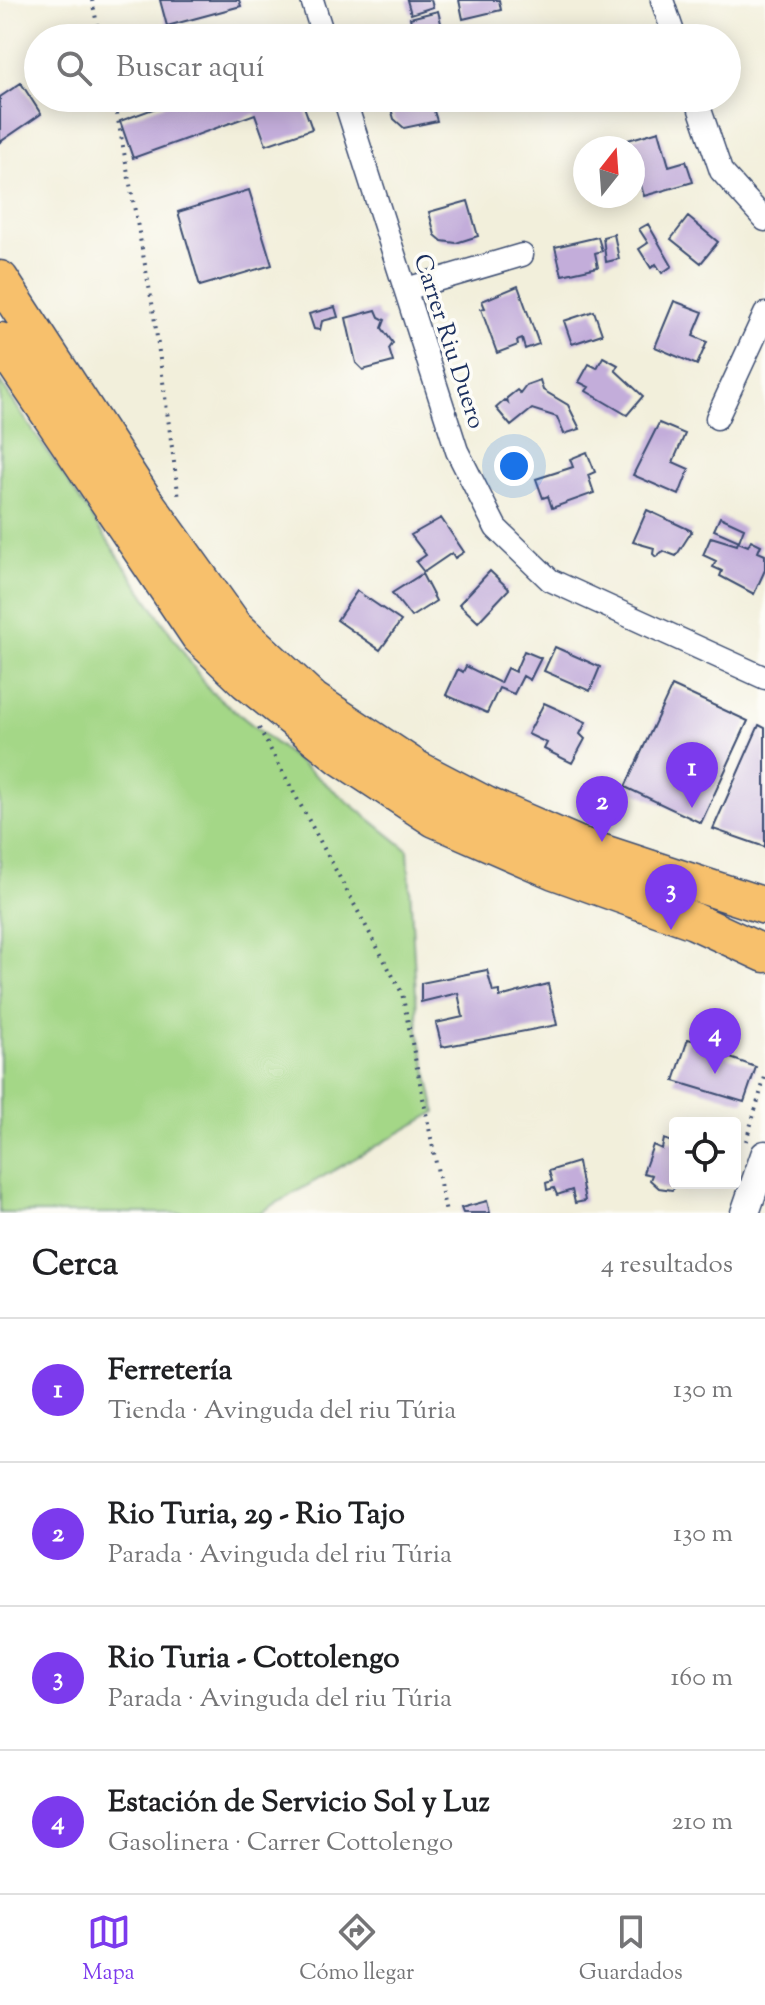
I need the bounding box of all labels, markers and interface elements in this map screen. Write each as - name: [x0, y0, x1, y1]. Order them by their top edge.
- search box: [24, 24, 741, 112]
- icon: search: [52, 46, 96, 90]
- text: Buscar aquí: [116, 47, 264, 90]
- north arrow: [573, 136, 645, 208]
- street label: Carrer Riu Duero: [404, 250, 492, 433]
- your location: [494, 446, 534, 486]
- pin: 1: [666, 742, 718, 808]
- pin: 2: [576, 776, 628, 842]
- pin: 3: [645, 864, 697, 930]
- pin: 4: [689, 1008, 741, 1074]
- map controls: [669, 1117, 741, 1189]
- button: locate: [669, 1117, 741, 1189]
- text: Cerca: [32, 1241, 118, 1290]
- text: 4 resultados: [601, 1247, 733, 1284]
- text: Ferretería: [108, 1350, 232, 1393]
- text: 1: [54, 1372, 62, 1409]
- text: 130 m: [673, 1372, 733, 1409]
- text: Tienda · Avinguda del riu Túria: [108, 1393, 456, 1430]
- text: Rio Turia, 29 - Rio Tajo: [108, 1494, 405, 1537]
- text: 2: [52, 1516, 64, 1553]
- text: 130 m: [673, 1516, 733, 1553]
- text: Parada · Avinguda del riu Túria: [108, 1537, 452, 1574]
- text: Rio Turia - Cottolengo: [108, 1638, 400, 1681]
- text: 3: [53, 1660, 63, 1697]
- text: 160 m: [670, 1660, 733, 1697]
- text: Parada · Avinguda del riu Túria: [108, 1681, 452, 1718]
- text: Estación de Servicio Sol y Luz: [108, 1782, 490, 1825]
- text: 4: [51, 1804, 65, 1841]
- text: 210 m: [671, 1804, 733, 1841]
- text: Gasolinera · Carrer Cottolengo: [108, 1825, 453, 1862]
- tab: Mapa: [82, 1910, 135, 1990]
- tab: Cómo llegar: [299, 1910, 414, 1990]
- tab: Guardados: [579, 1910, 683, 1990]

